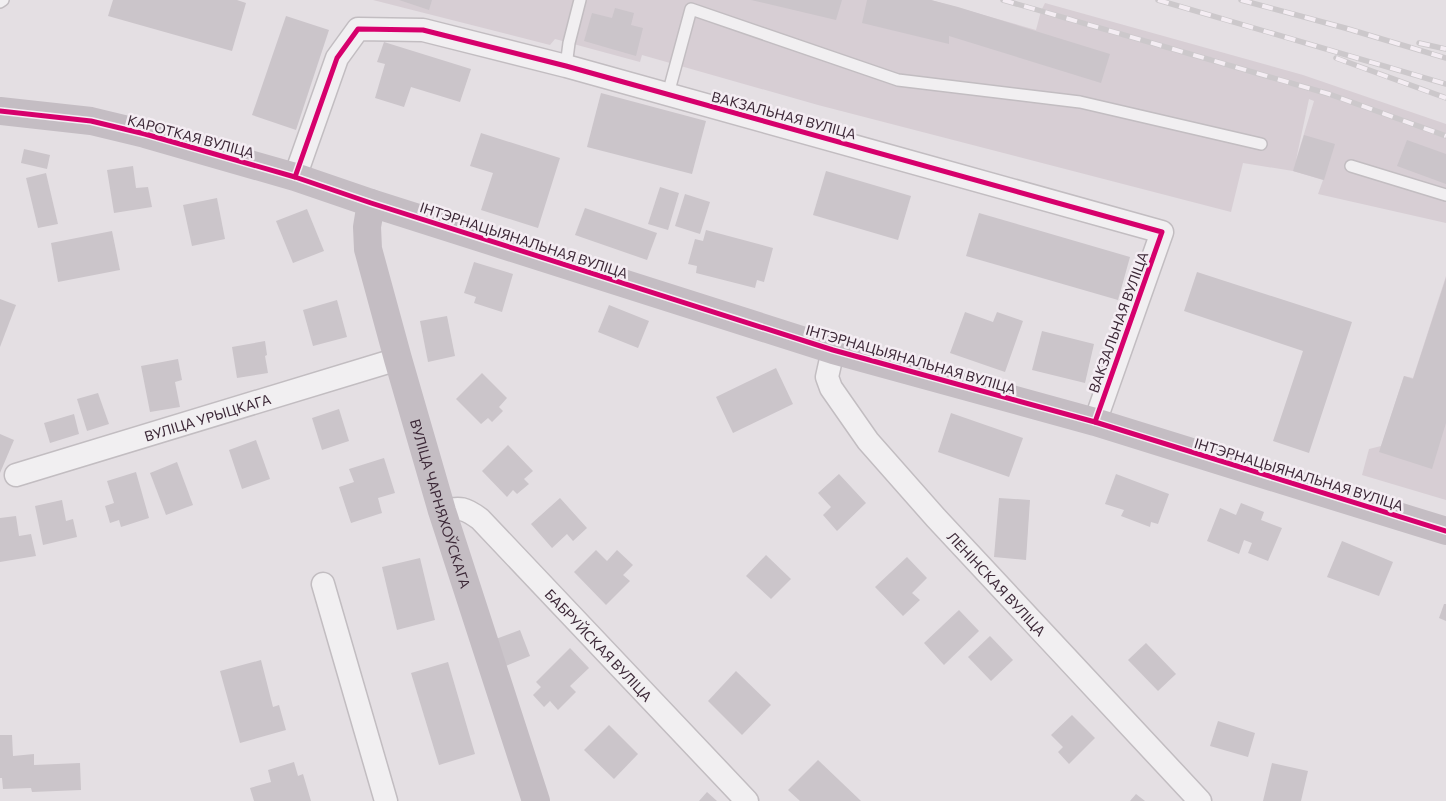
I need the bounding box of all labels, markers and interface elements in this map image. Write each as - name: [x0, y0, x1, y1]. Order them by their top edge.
- street label: ВАКЗАЛЬНАЯ ВУЛІЦА: [710, 88, 858, 143]
- street label: КАРОТКАЯ ВУЛІЦА: [126, 111, 257, 161]
- street label: ІНТЭРНАЦЫЯНАЛЬНАЯ ВУЛІЦА: [418, 198, 631, 282]
- street label: ВАКЗАЛЬНАЯ ВУЛІЦА: [1085, 249, 1152, 395]
- street label: ІНТЭРНАЦЫЯНАЛЬНАЯ ВУЛІЦА: [804, 321, 1018, 397]
- street label: ВУЛІЦА УРЫЦКАГА: [142, 390, 273, 444]
- street label: ВУЛІЦА ЧАРНЯХОЎСКАГА: [407, 417, 475, 590]
- street label: ІНТЭРНАЦЫЯНАЛЬНАЯ ВУЛІЦА: [1192, 434, 1406, 514]
- street label: ЛЕНІНСКАЯ ВУЛІЦА: [944, 528, 1050, 639]
- street label: БАБРУЙСКАЯ ВУЛІЦА: [542, 585, 656, 705]

